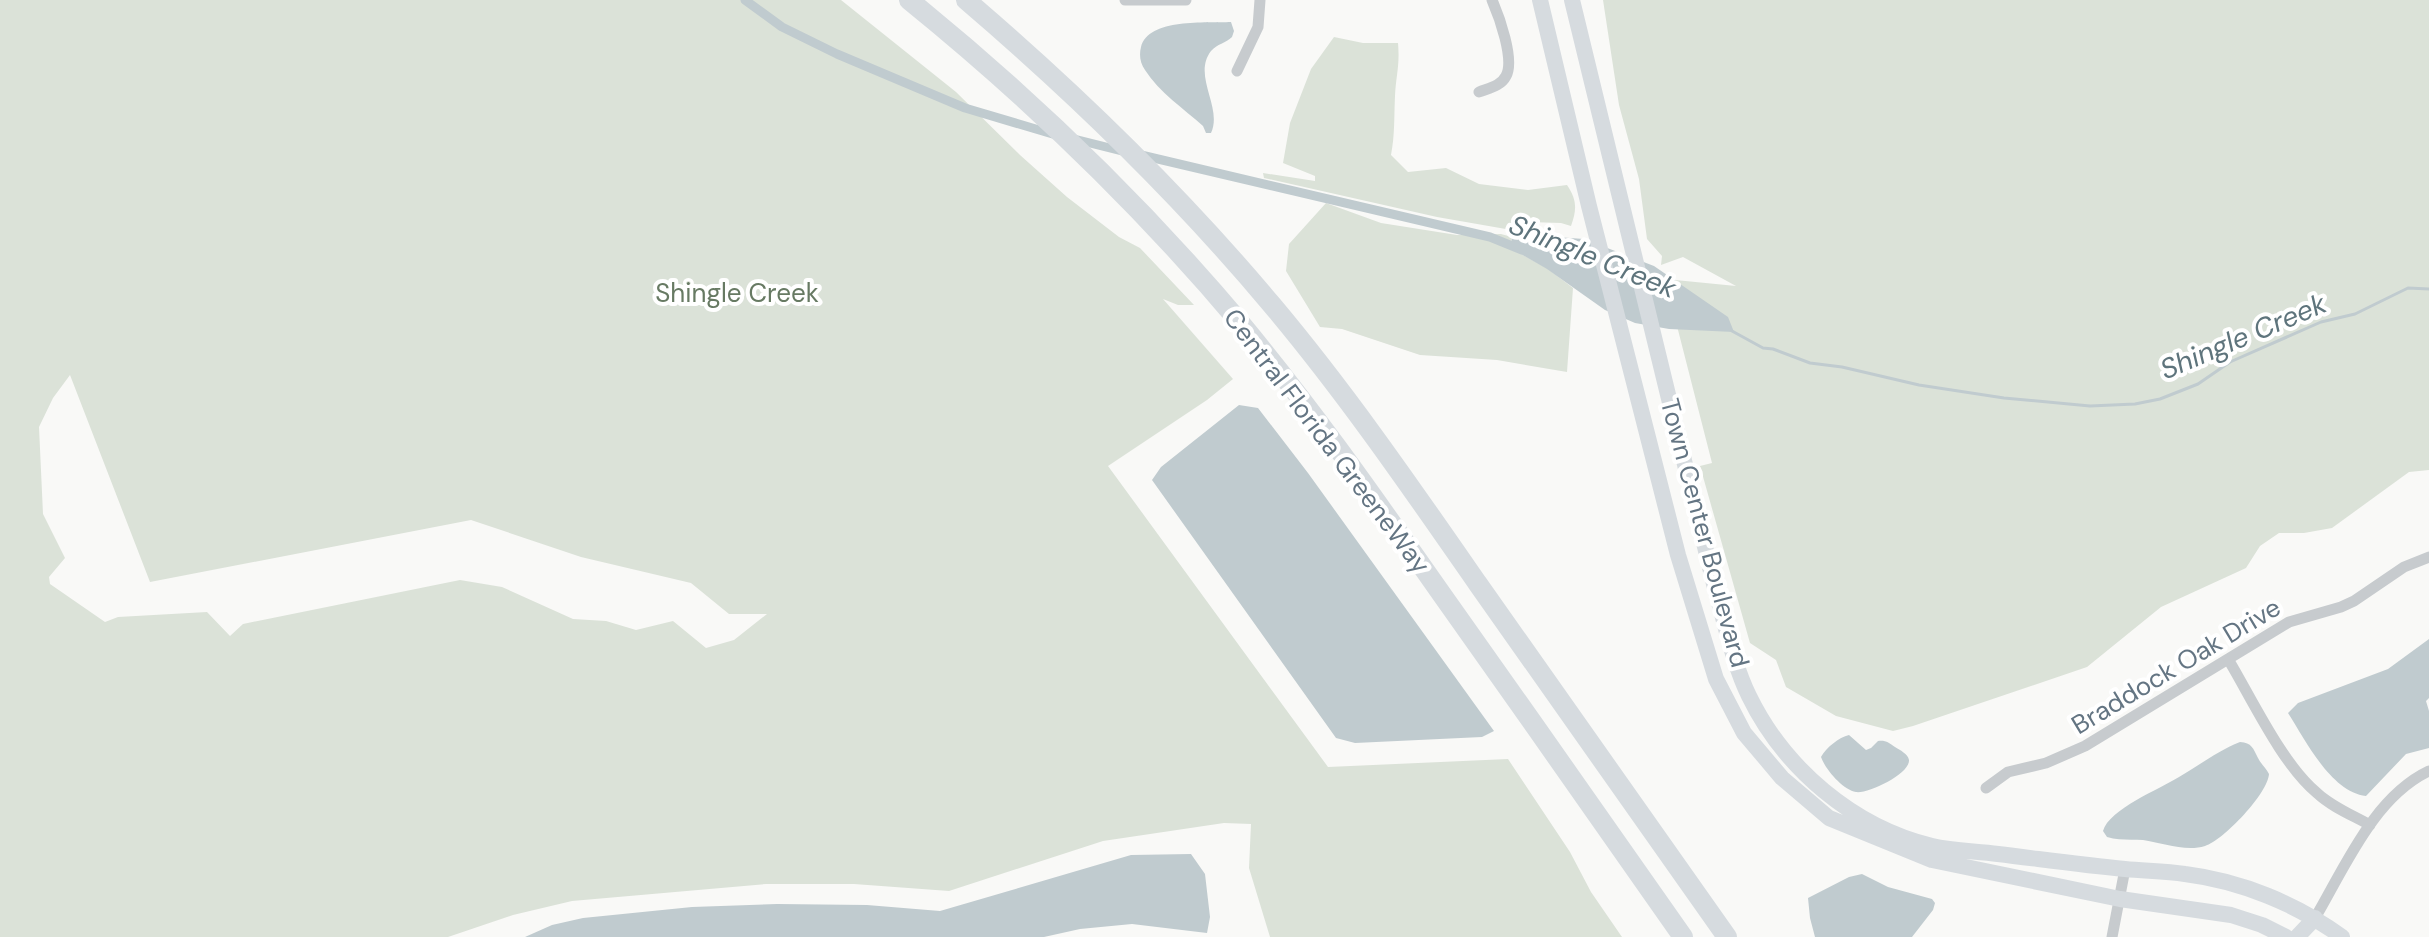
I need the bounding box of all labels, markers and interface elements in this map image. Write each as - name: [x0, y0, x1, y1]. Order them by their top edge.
- water label: Shingle Creek: [1504, 206, 1683, 307]
- park label: Shingle Creek: [655, 276, 819, 310]
- water label: Shingle Creek: [2154, 285, 2333, 388]
- street label: Central Florida GreeneWay: [1216, 302, 1438, 580]
- street label: Town Center Boulevard: [1653, 395, 1757, 671]
- street label: Braddock Oak Drive: [2065, 590, 2287, 742]

